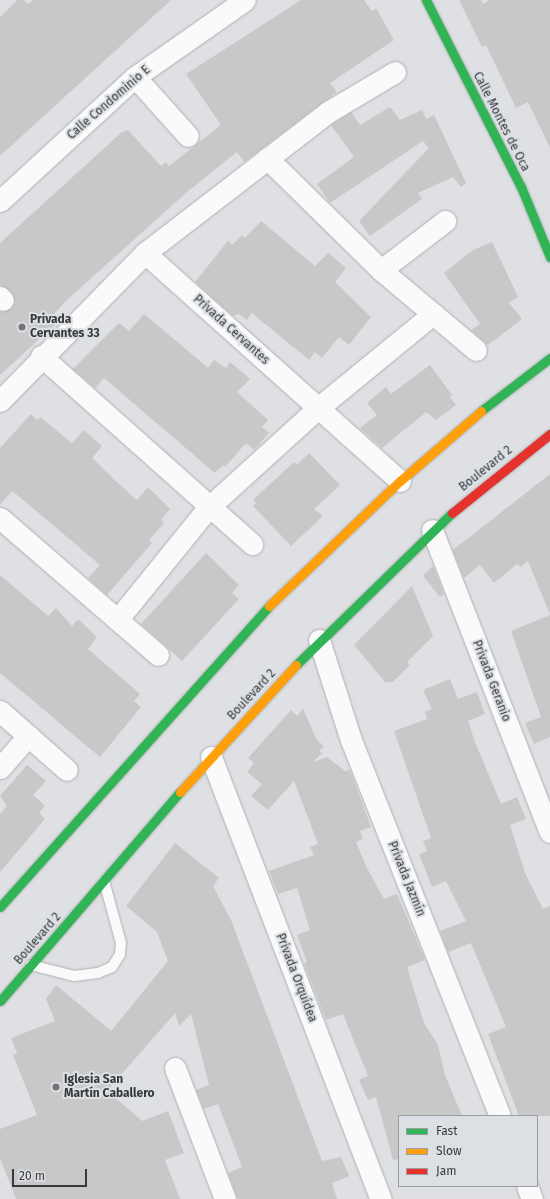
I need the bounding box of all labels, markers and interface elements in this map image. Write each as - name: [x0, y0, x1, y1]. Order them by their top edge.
- street label: Calle Condominio E: [65, 63, 153, 143]
- street label: Calle Montes de Oca: [470, 70, 532, 174]
- street label: Privada Cervantes: [190, 292, 272, 368]
- place label: Privada Cervantes 33: [30, 313, 100, 341]
- marker: Privada Cervantes 33: [17, 322, 27, 332]
- street label: Boulevard 2: [457, 443, 515, 495]
- street label: Privada Geranio: [469, 638, 513, 724]
- street label: Boulevard 2: [225, 667, 279, 723]
- street label: Privada Jazmín: [384, 839, 428, 919]
- street label: Boulevard 2: [12, 910, 64, 968]
- street label: Privada Orquídea: [272, 931, 320, 1025]
- place label: Iglesia San Martín Caballero: [64, 1073, 155, 1101]
- marker: Iglesia San Martín Caballero: [51, 1082, 61, 1092]
- legend: [398, 1115, 538, 1187]
- text: Fast: [436, 1124, 458, 1138]
- text: Slow: [436, 1144, 462, 1158]
- scale bar: [14, 1161, 89, 1187]
- text: Jam: [436, 1164, 456, 1178]
- text: 20 m: [19, 1169, 45, 1183]

